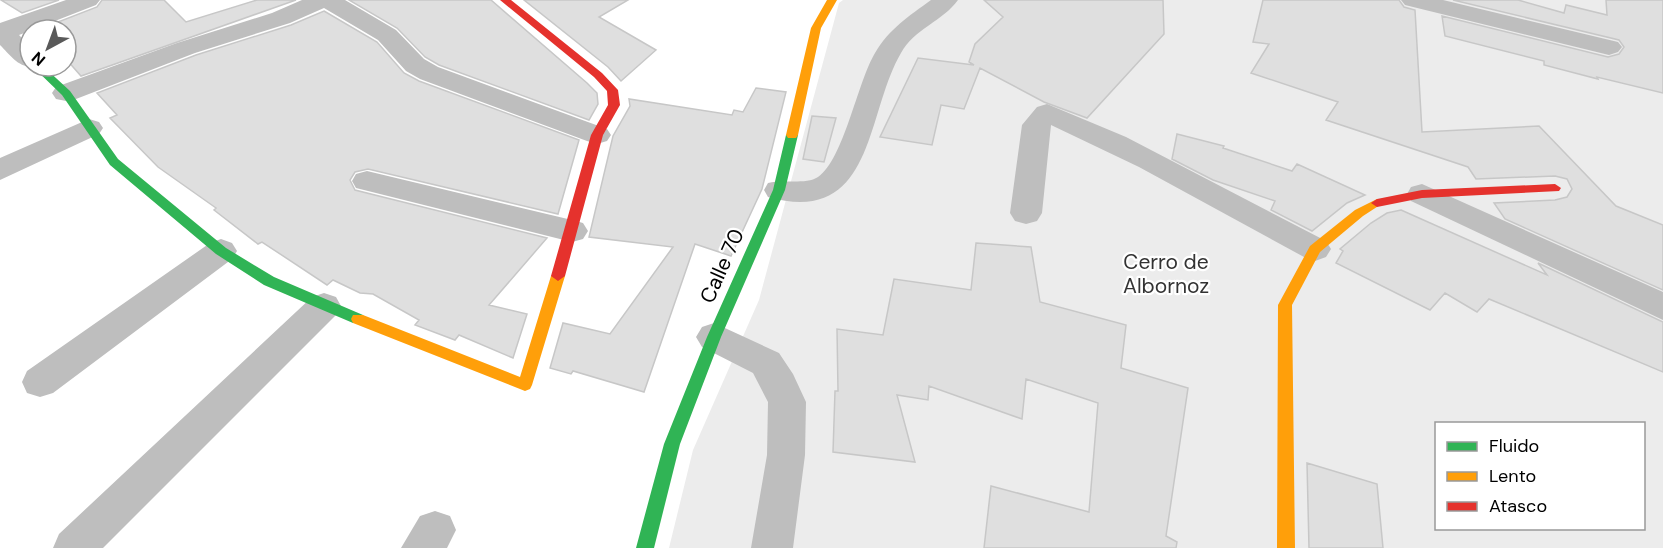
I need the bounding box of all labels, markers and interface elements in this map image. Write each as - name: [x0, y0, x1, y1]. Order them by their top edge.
- north arrow: [18, 18, 78, 78]
- text: N: [27, 47, 50, 71]
- street label: Calle 70: [693, 224, 751, 308]
- park label: Cerro de Albornoz: [1123, 248, 1209, 300]
- legend: [1435, 422, 1645, 530]
- text: Fluido: [1489, 434, 1539, 458]
- text: Lento: [1489, 464, 1536, 488]
- text: Atasco: [1489, 494, 1547, 518]

